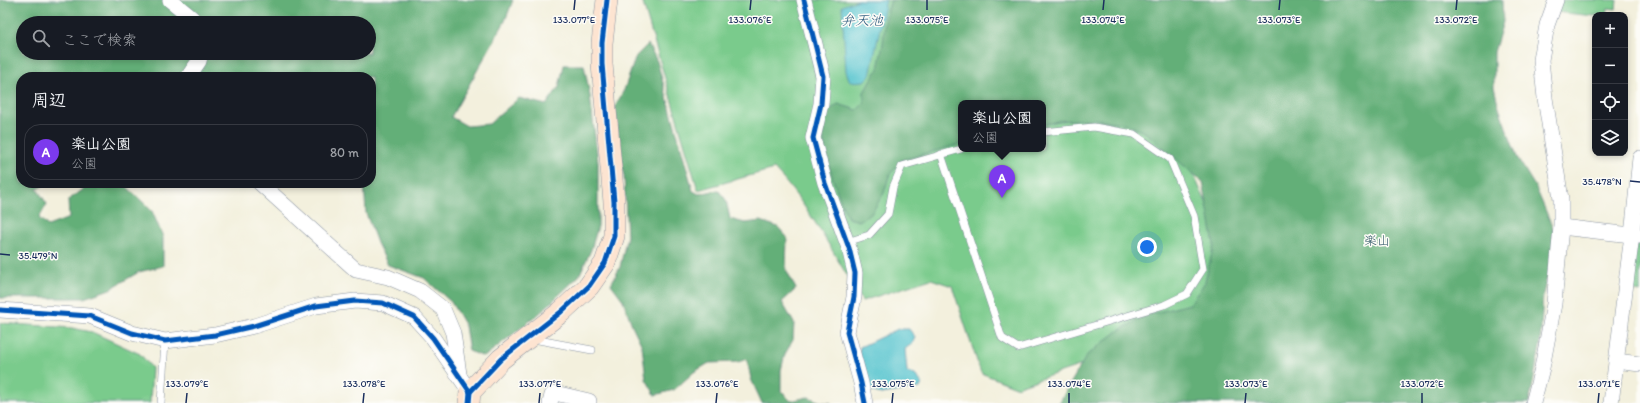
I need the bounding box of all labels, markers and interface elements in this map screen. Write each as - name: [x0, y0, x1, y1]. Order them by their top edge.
- water label: 弁天池: [841, 12, 884, 29]
- map controls: [1592, 12, 1628, 156]
- button: +: [1592, 12, 1628, 48]
- text: 133.077°E: [553, 13, 596, 26]
- text: 133.076°E: [729, 13, 772, 26]
- text: 133.075°E: [906, 13, 949, 26]
- text: 133.074°E: [1081, 13, 1125, 26]
- text: 133.073°E: [1257, 13, 1301, 26]
- text: 133.072°E: [1435, 13, 1478, 26]
- search box: [16, 16, 376, 60]
- icon: search: [30, 27, 52, 49]
- text: ここで検索: [62, 31, 137, 49]
- button: −: [1592, 48, 1628, 84]
- button: locate: [1592, 84, 1628, 120]
- text: 周辺: [32, 90, 66, 110]
- popup: [958, 100, 1046, 152]
- text: 楽山公園: [972, 109, 1032, 127]
- button: layers: [1592, 120, 1628, 156]
- text: 公園: [972, 130, 998, 145]
- text: 楽山公園: [71, 135, 131, 153]
- text: A: [42, 145, 50, 160]
- text: 80 m: [330, 145, 359, 160]
- text: 公園: [71, 156, 97, 171]
- pin: A: [989, 165, 1015, 198]
- text: 35.478°N: [1582, 175, 1622, 188]
- park label: 楽山: [1364, 233, 1390, 248]
- your location: [1137, 237, 1157, 257]
- text: 35.479°N: [18, 249, 58, 262]
- text: 133.079°E: [166, 377, 209, 390]
- text: 133.078°E: [342, 377, 386, 390]
- text: 133.077°E: [519, 377, 562, 390]
- text: 133.076°E: [696, 377, 739, 390]
- text: 133.075°E: [872, 377, 915, 390]
- text: 133.074°E: [1047, 377, 1091, 390]
- text: 133.073°E: [1224, 377, 1268, 390]
- text: 133.072°E: [1401, 377, 1444, 390]
- text: 133.071°E: [1578, 377, 1621, 390]

